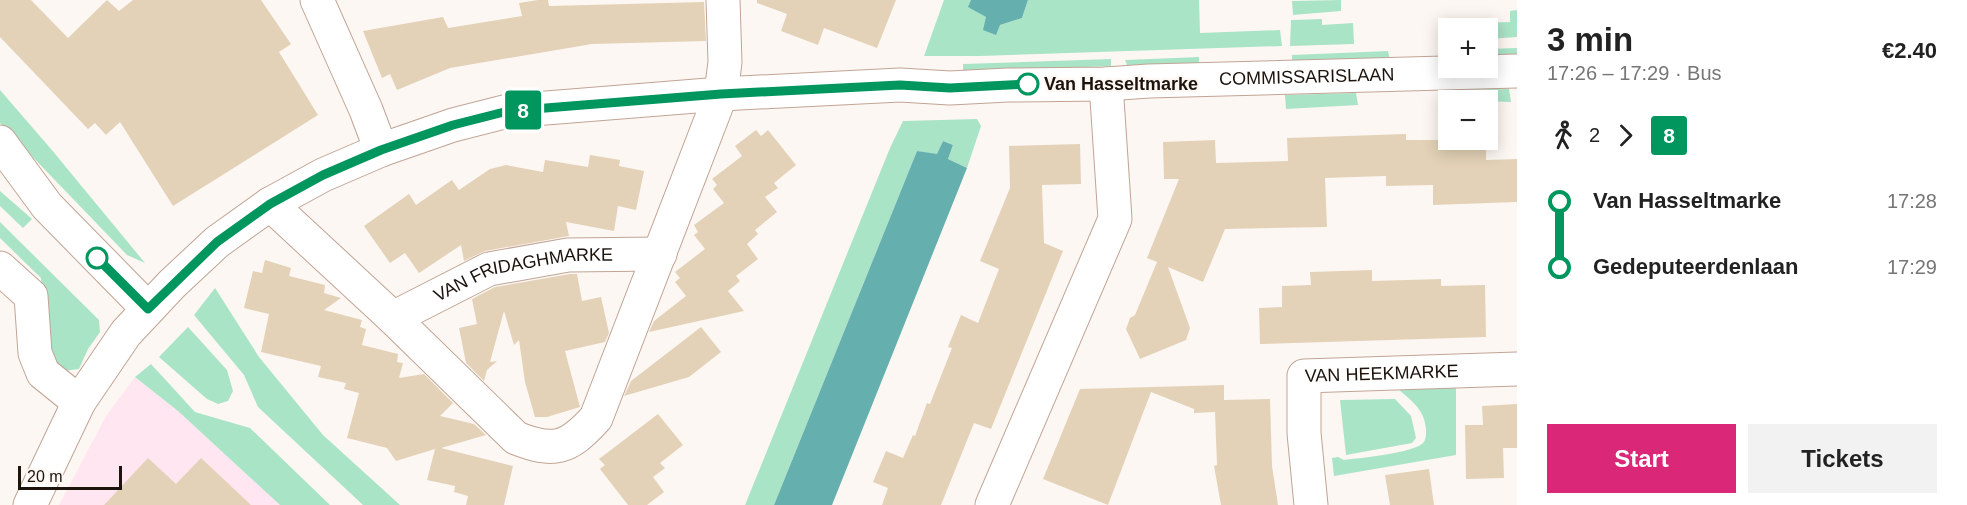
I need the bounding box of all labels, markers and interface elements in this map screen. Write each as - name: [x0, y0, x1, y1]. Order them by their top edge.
- map controls: [1438, 18, 1498, 150]
- button: +: [1438, 18, 1498, 78]
- text: 3 min: [1547, 21, 1633, 58]
- text: €2.40: [1882, 38, 1937, 63]
- text: 17:26 – 17:29 · Bus: [1547, 62, 1722, 84]
- street label: COMMISSARISLAAN: [1219, 64, 1395, 89]
- marker: Van Hasseltmarke: [1017, 73, 1039, 95]
- place label: Van Hasseltmarke: [1044, 74, 1198, 94]
- line badge: 8: [504, 90, 542, 130]
- button: −: [1438, 90, 1498, 150]
- text: 8: [517, 99, 529, 122]
- icon: walk: [1547, 119, 1580, 152]
- icon: forward: [1609, 119, 1642, 152]
- text: 2: [1589, 124, 1600, 146]
- text: 8: [1663, 124, 1675, 147]
- text: Van Hasseltmarke: [1593, 188, 1781, 213]
- text: 17:28: [1887, 190, 1937, 212]
- street label: VAN FRIDAGHMARKE: [430, 245, 613, 305]
- unlabelled marker: [86, 247, 108, 269]
- text: Gedeputeerdenlaan: [1593, 254, 1798, 279]
- text: 17:29: [1887, 256, 1937, 278]
- street label: VAN HEEKMARKE: [1304, 361, 1459, 386]
- button: Start: [1547, 424, 1736, 493]
- button: Tickets: [1748, 424, 1937, 493]
- scale bar: [18, 463, 122, 490]
- text: 20 m: [27, 468, 63, 485]

